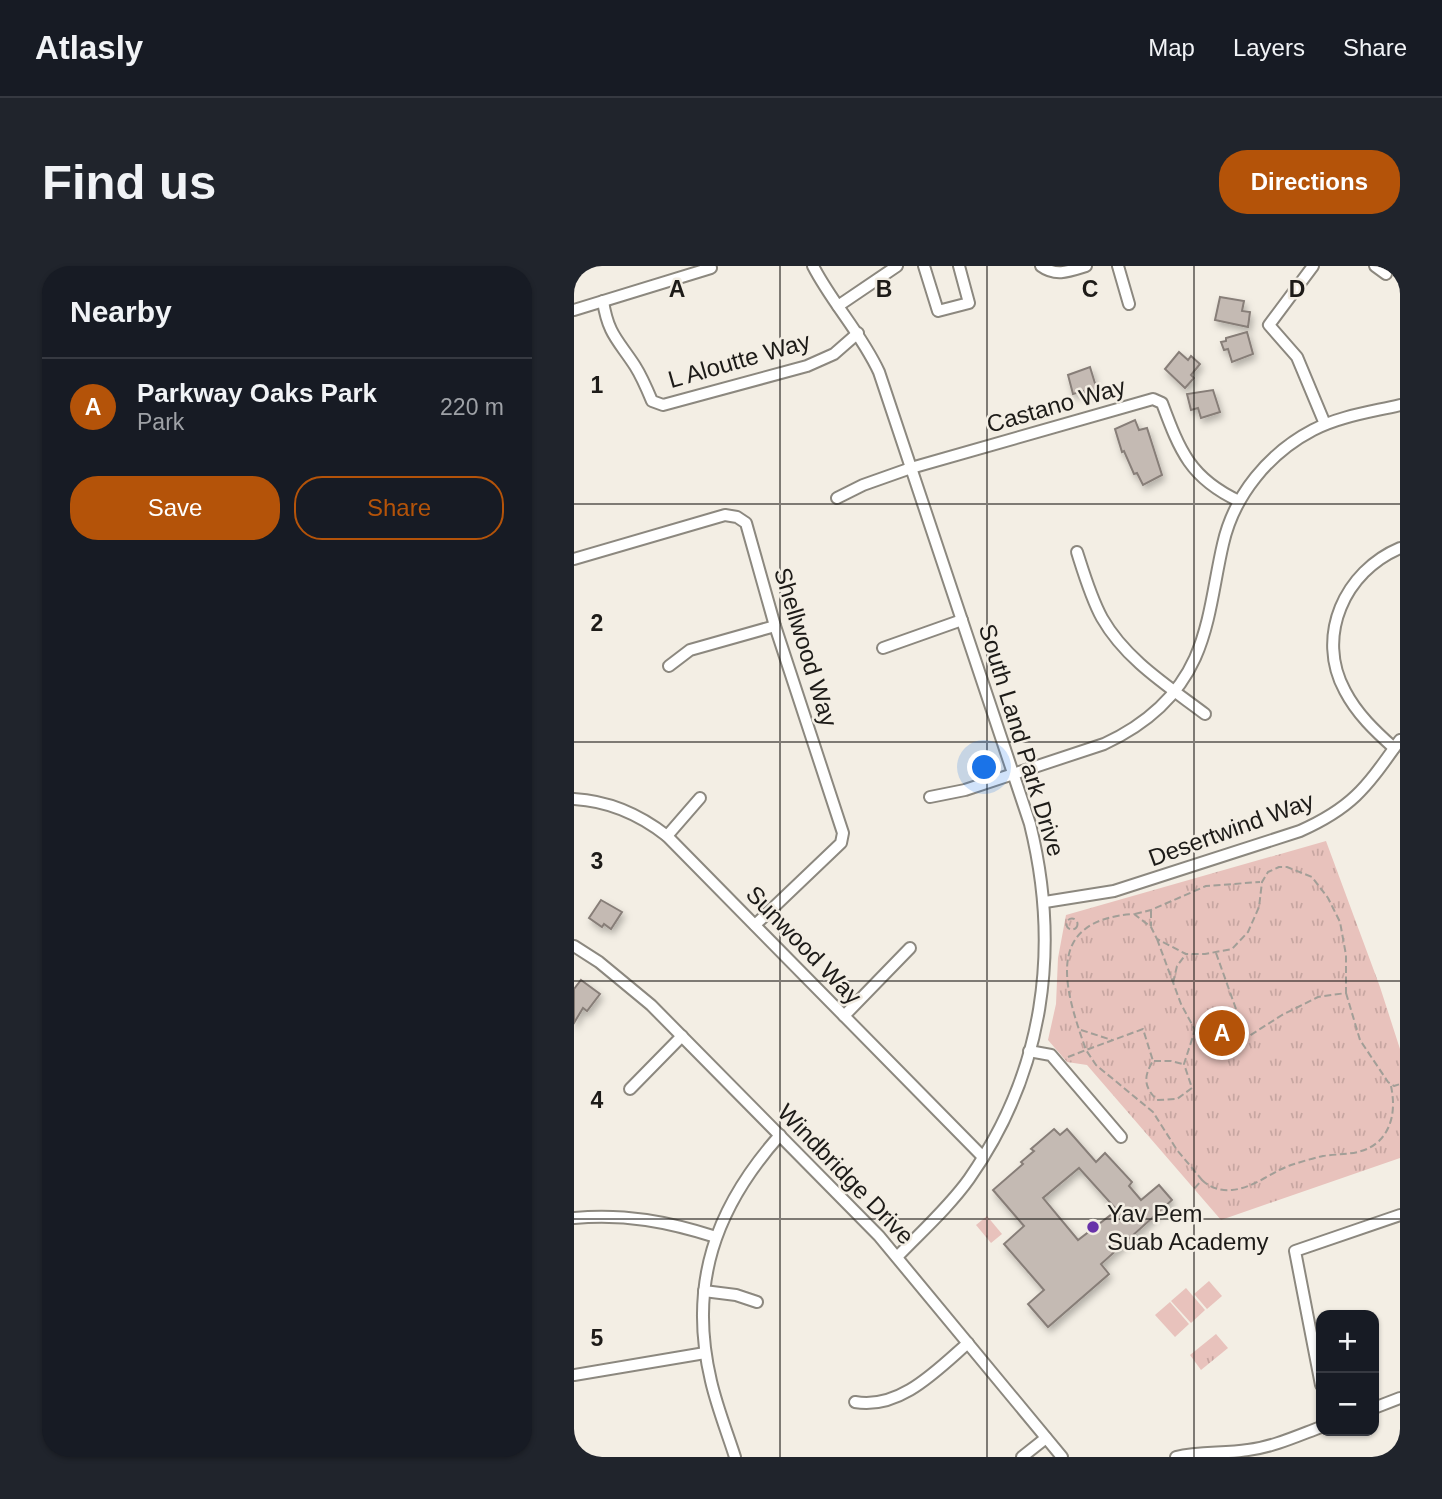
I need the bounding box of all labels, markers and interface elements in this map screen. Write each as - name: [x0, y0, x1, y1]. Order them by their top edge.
- text: Atlasly: [35, 29, 143, 66]
- text: Map: [1148, 34, 1195, 61]
- text: Layers: [1233, 34, 1305, 61]
- text: Share: [1343, 34, 1407, 61]
- button: Directions: [1219, 150, 1400, 214]
- text: Find us: [42, 155, 216, 209]
- text: A: [669, 276, 685, 302]
- text: B: [876, 276, 892, 302]
- text: C: [1082, 276, 1098, 302]
- text: D: [1289, 276, 1305, 302]
- text: Nearby: [70, 295, 172, 328]
- street label: L Aloutte Way: [665, 327, 813, 393]
- text: 1: [591, 372, 604, 398]
- street label: Castano Way: [983, 372, 1129, 438]
- text: Parkway Oaks Park: [137, 378, 377, 408]
- text: A: [85, 394, 101, 420]
- text: 220 m: [440, 394, 504, 420]
- text: Park: [137, 409, 184, 435]
- button: Save: [70, 476, 280, 540]
- button: Share: [294, 476, 504, 540]
- street label: Shellwood Way: [769, 564, 843, 730]
- text: 2: [591, 610, 603, 636]
- street label: South Land Park Drive: [974, 621, 1070, 859]
- your location: [967, 750, 1001, 784]
- street label: Desertwind Way: [1145, 787, 1317, 871]
- text: 3: [591, 848, 603, 874]
- street label: Sunwood Way: [741, 880, 867, 1010]
- pin: A: [1199, 1007, 1245, 1059]
- text: 4: [591, 1087, 604, 1113]
- street label: Windbridge Drive: [772, 1098, 920, 1250]
- place label: Yav Pem Suab Academy: [1107, 1200, 1268, 1255]
- marker: Yav Pem Suab Academy: [1085, 1219, 1101, 1235]
- map controls: [1316, 1310, 1379, 1436]
- button: +: [1316, 1310, 1379, 1373]
- text: 5: [591, 1325, 604, 1351]
- button: −: [1316, 1373, 1379, 1436]

